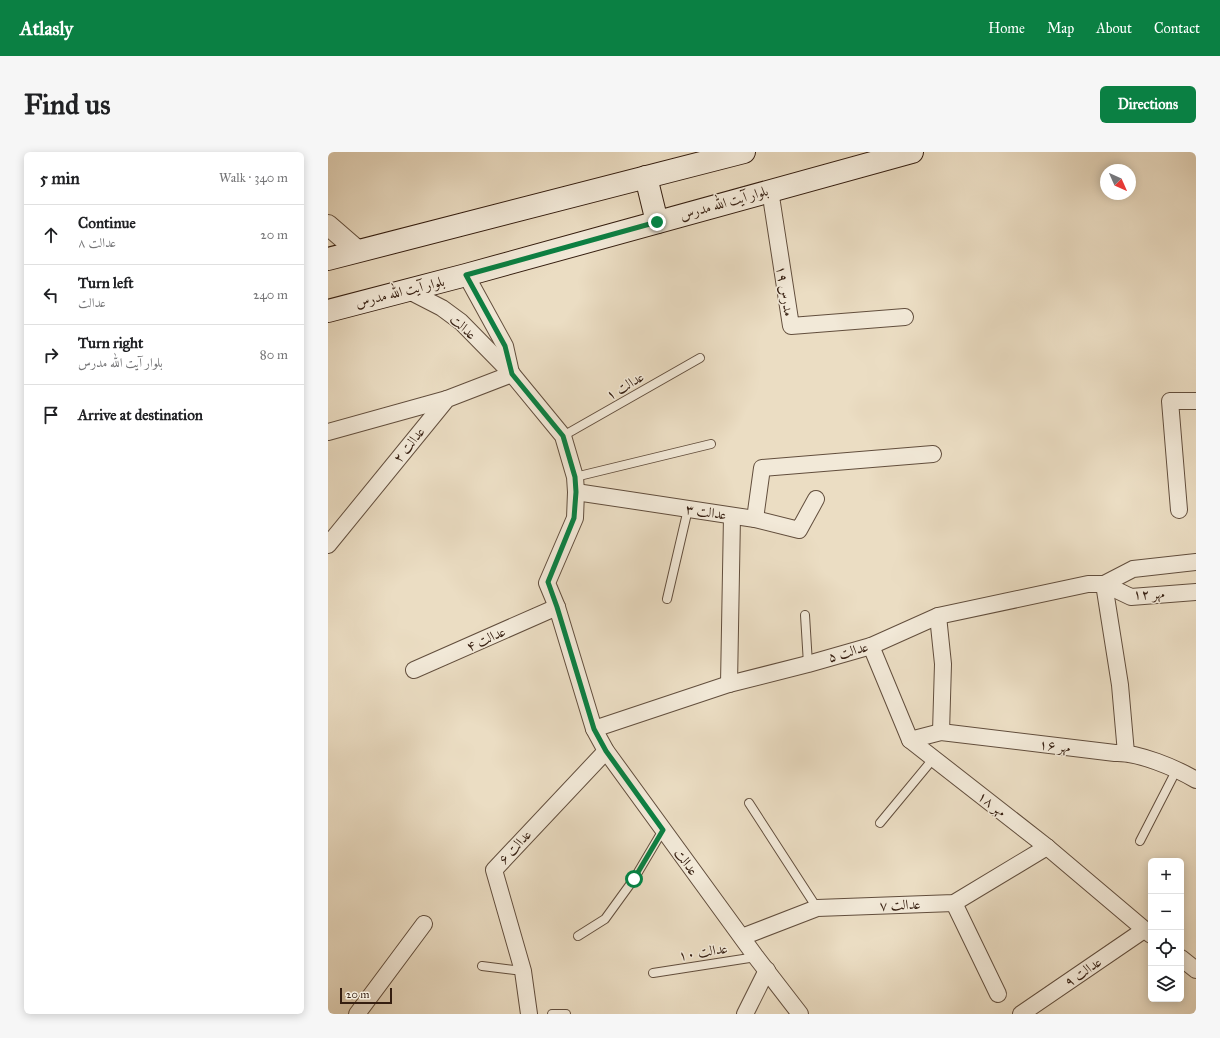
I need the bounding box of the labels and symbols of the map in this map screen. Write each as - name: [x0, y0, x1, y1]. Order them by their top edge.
- north arrow: [1100, 164, 1136, 200]
- street label: بلوار آیت الله مدرس: [677, 179, 770, 224]
- route end: [648, 213, 666, 231]
- street label: مدرس ۱۹: [773, 265, 797, 317]
- street label: بلوار آیت الله مدرس: [353, 270, 447, 311]
- street label: عدالت: [446, 311, 480, 343]
- street label: عدالت ۱: [603, 368, 647, 404]
- street label: عدالت ۲: [389, 424, 429, 466]
- street label: عدالت ۳: [684, 500, 728, 524]
- street label: مهر ۱۲: [1133, 585, 1165, 604]
- street label: عدالت ۴: [464, 623, 508, 655]
- street label: عدالت ۵: [826, 638, 870, 666]
- street label: مهر ۱۶: [1038, 736, 1072, 757]
- street label: مهر ۱۸: [974, 788, 1010, 821]
- street label: عدالت ۶: [495, 826, 535, 868]
- street label: عدالت: [670, 845, 702, 879]
- route start: [625, 870, 643, 888]
- street label: عدالت ۷: [879, 896, 921, 914]
- street label: عدالت ۱۰: [677, 940, 729, 964]
- street label: عدالت ۹: [1061, 953, 1105, 991]
- scale bar: [340, 986, 392, 1005]

